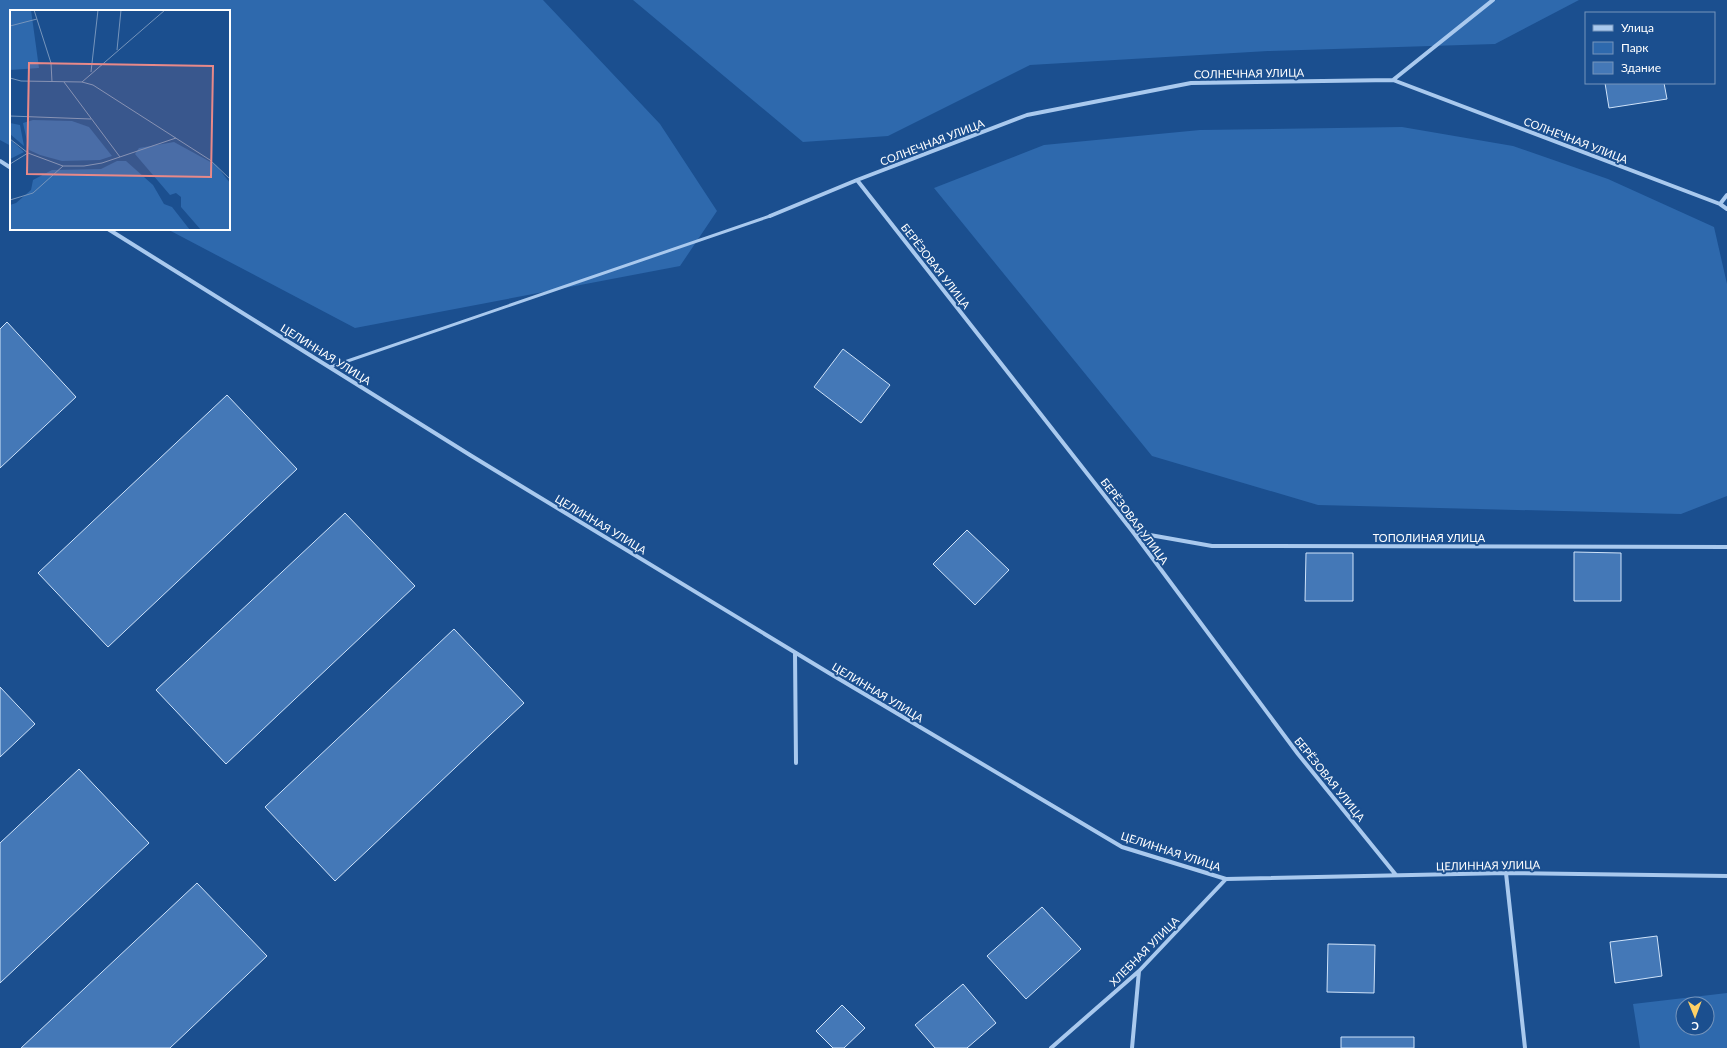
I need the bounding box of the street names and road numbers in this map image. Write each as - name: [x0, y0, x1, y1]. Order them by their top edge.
- street label: СОЛНЕЧНАЯ УЛИЦА: [1194, 66, 1305, 80]
- street label: СОЛНЕЧНАЯ УЛИЦА: [1522, 114, 1630, 166]
- street label: СОЛНЕЧНАЯ УЛИЦА: [878, 116, 986, 168]
- street label: БЕРЁЗОВАЯ УЛИЦА: [899, 221, 974, 312]
- street label: ЦЕЛИННАЯ УЛИЦА: [278, 321, 374, 387]
- street label: БЕРЁЗОВАЯ УЛИЦА: [1098, 475, 1172, 567]
- street label: ЦЕЛИННАЯ УЛИЦА: [553, 492, 650, 557]
- street label: ТОПОЛИНАЯ УЛИЦА: [1373, 531, 1486, 544]
- street label: ЦЕЛИННАЯ УЛИЦА: [830, 660, 927, 725]
- street label: БЕРЁЗОВАЯ УЛИЦА: [1292, 734, 1368, 824]
- street label: ЦЕЛИННАЯ УЛИЦА: [1119, 829, 1223, 873]
- street label: ЦЕЛИННАЯ УЛИЦА: [1436, 858, 1541, 872]
- street label: ХЛЕБНАЯ УЛИЦА: [1107, 913, 1182, 988]

